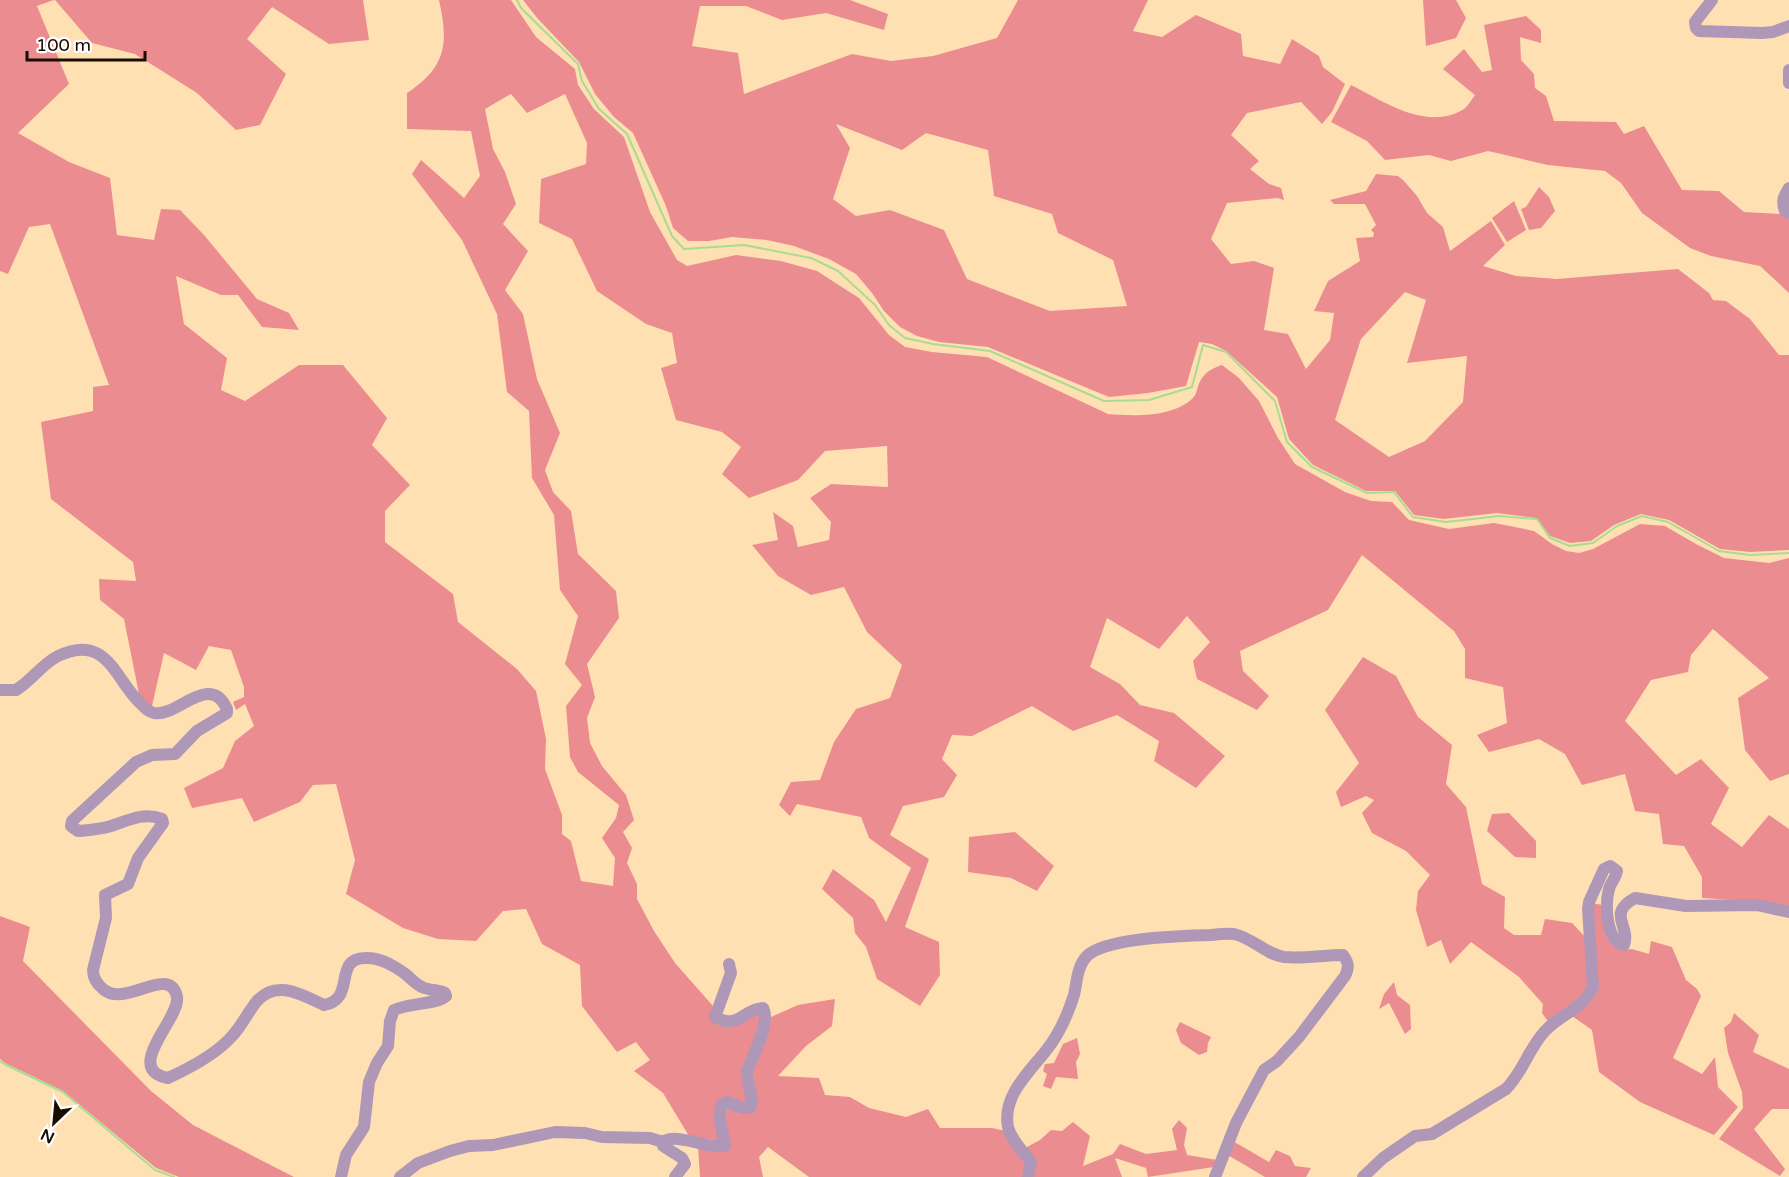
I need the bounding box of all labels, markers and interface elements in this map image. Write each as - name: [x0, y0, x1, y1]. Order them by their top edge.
- scale bar: [27, 24, 146, 62]
- text: 100 m: [36, 34, 91, 56]
- north arrow: [24, 1093, 84, 1153]
- text: N: [38, 1124, 58, 1147]

